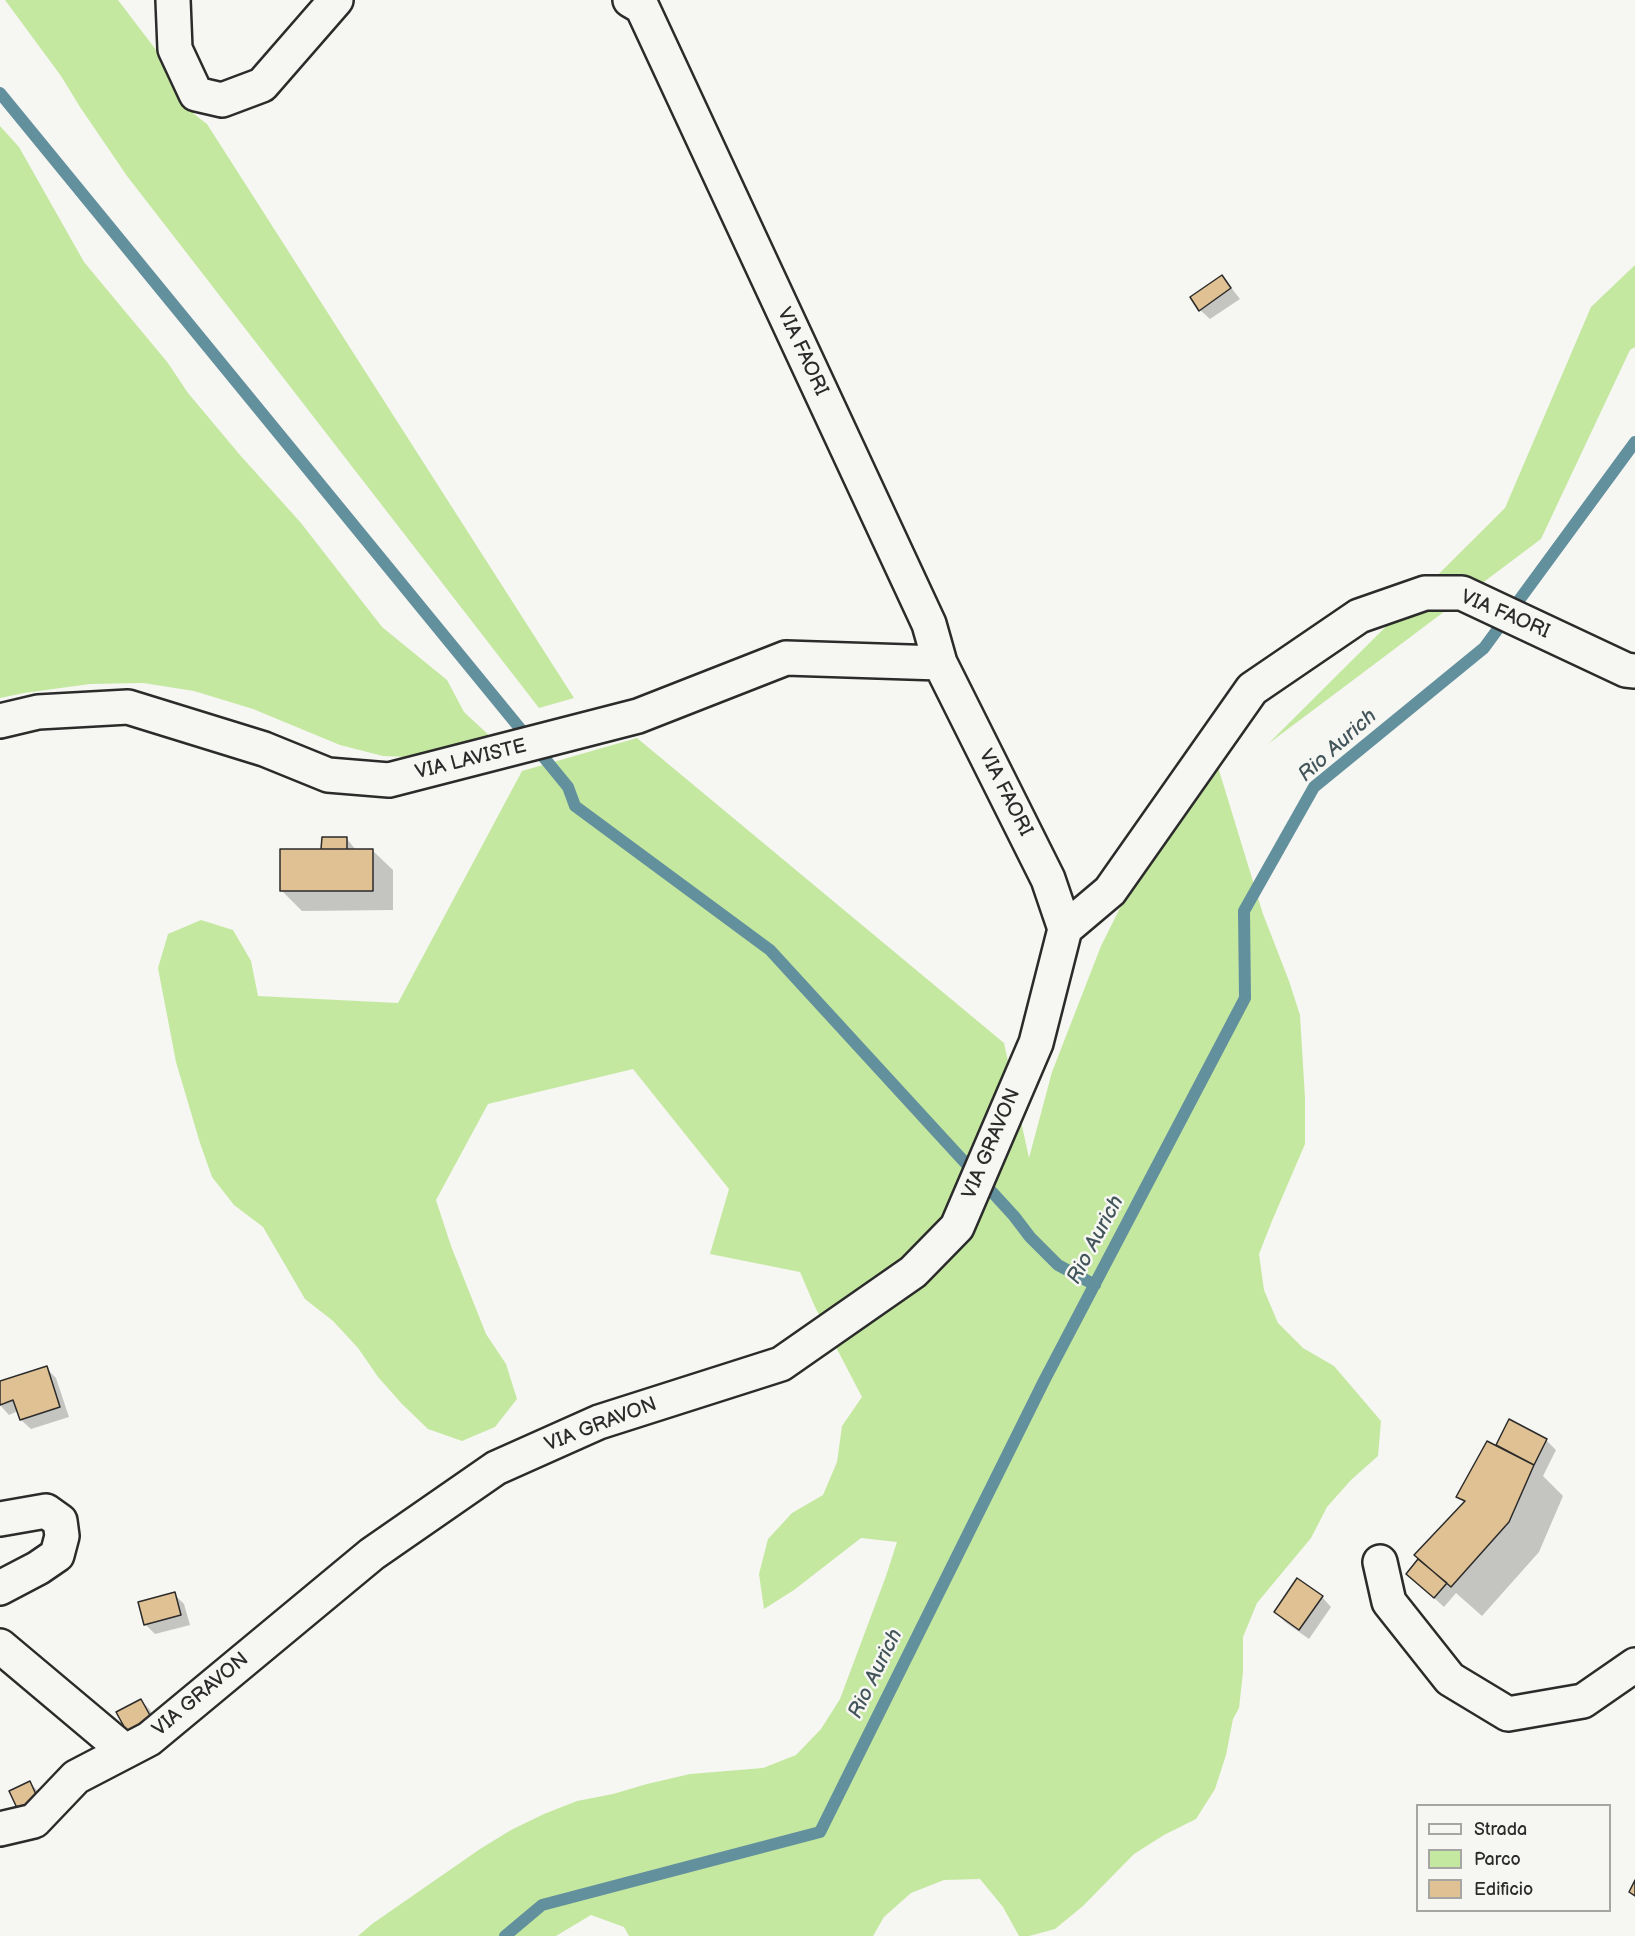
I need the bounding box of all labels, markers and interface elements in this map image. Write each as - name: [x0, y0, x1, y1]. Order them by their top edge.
- street label: VIA FAORI: [771, 304, 833, 400]
- street label: VIA FAORI: [1457, 585, 1553, 645]
- water label: Rio Aurich: [1294, 704, 1382, 788]
- street label: VIA LAVISTE: [413, 735, 529, 785]
- street label: VIA FAORI: [973, 745, 1037, 841]
- street label: VIA GRAVON: [958, 1085, 1026, 1203]
- water label: Rio Aurich: [1062, 1191, 1130, 1289]
- street label: VIA GRAVON: [542, 1393, 660, 1457]
- water label: Rio Aurich: [843, 1625, 909, 1723]
- street label: VIA GRAVON: [148, 1648, 254, 1742]
- legend: [1416, 1804, 1611, 1912]
- text: Strada: [1474, 1819, 1527, 1840]
- text: Parco: [1474, 1849, 1521, 1870]
- text: Edificio: [1474, 1879, 1533, 1900]

